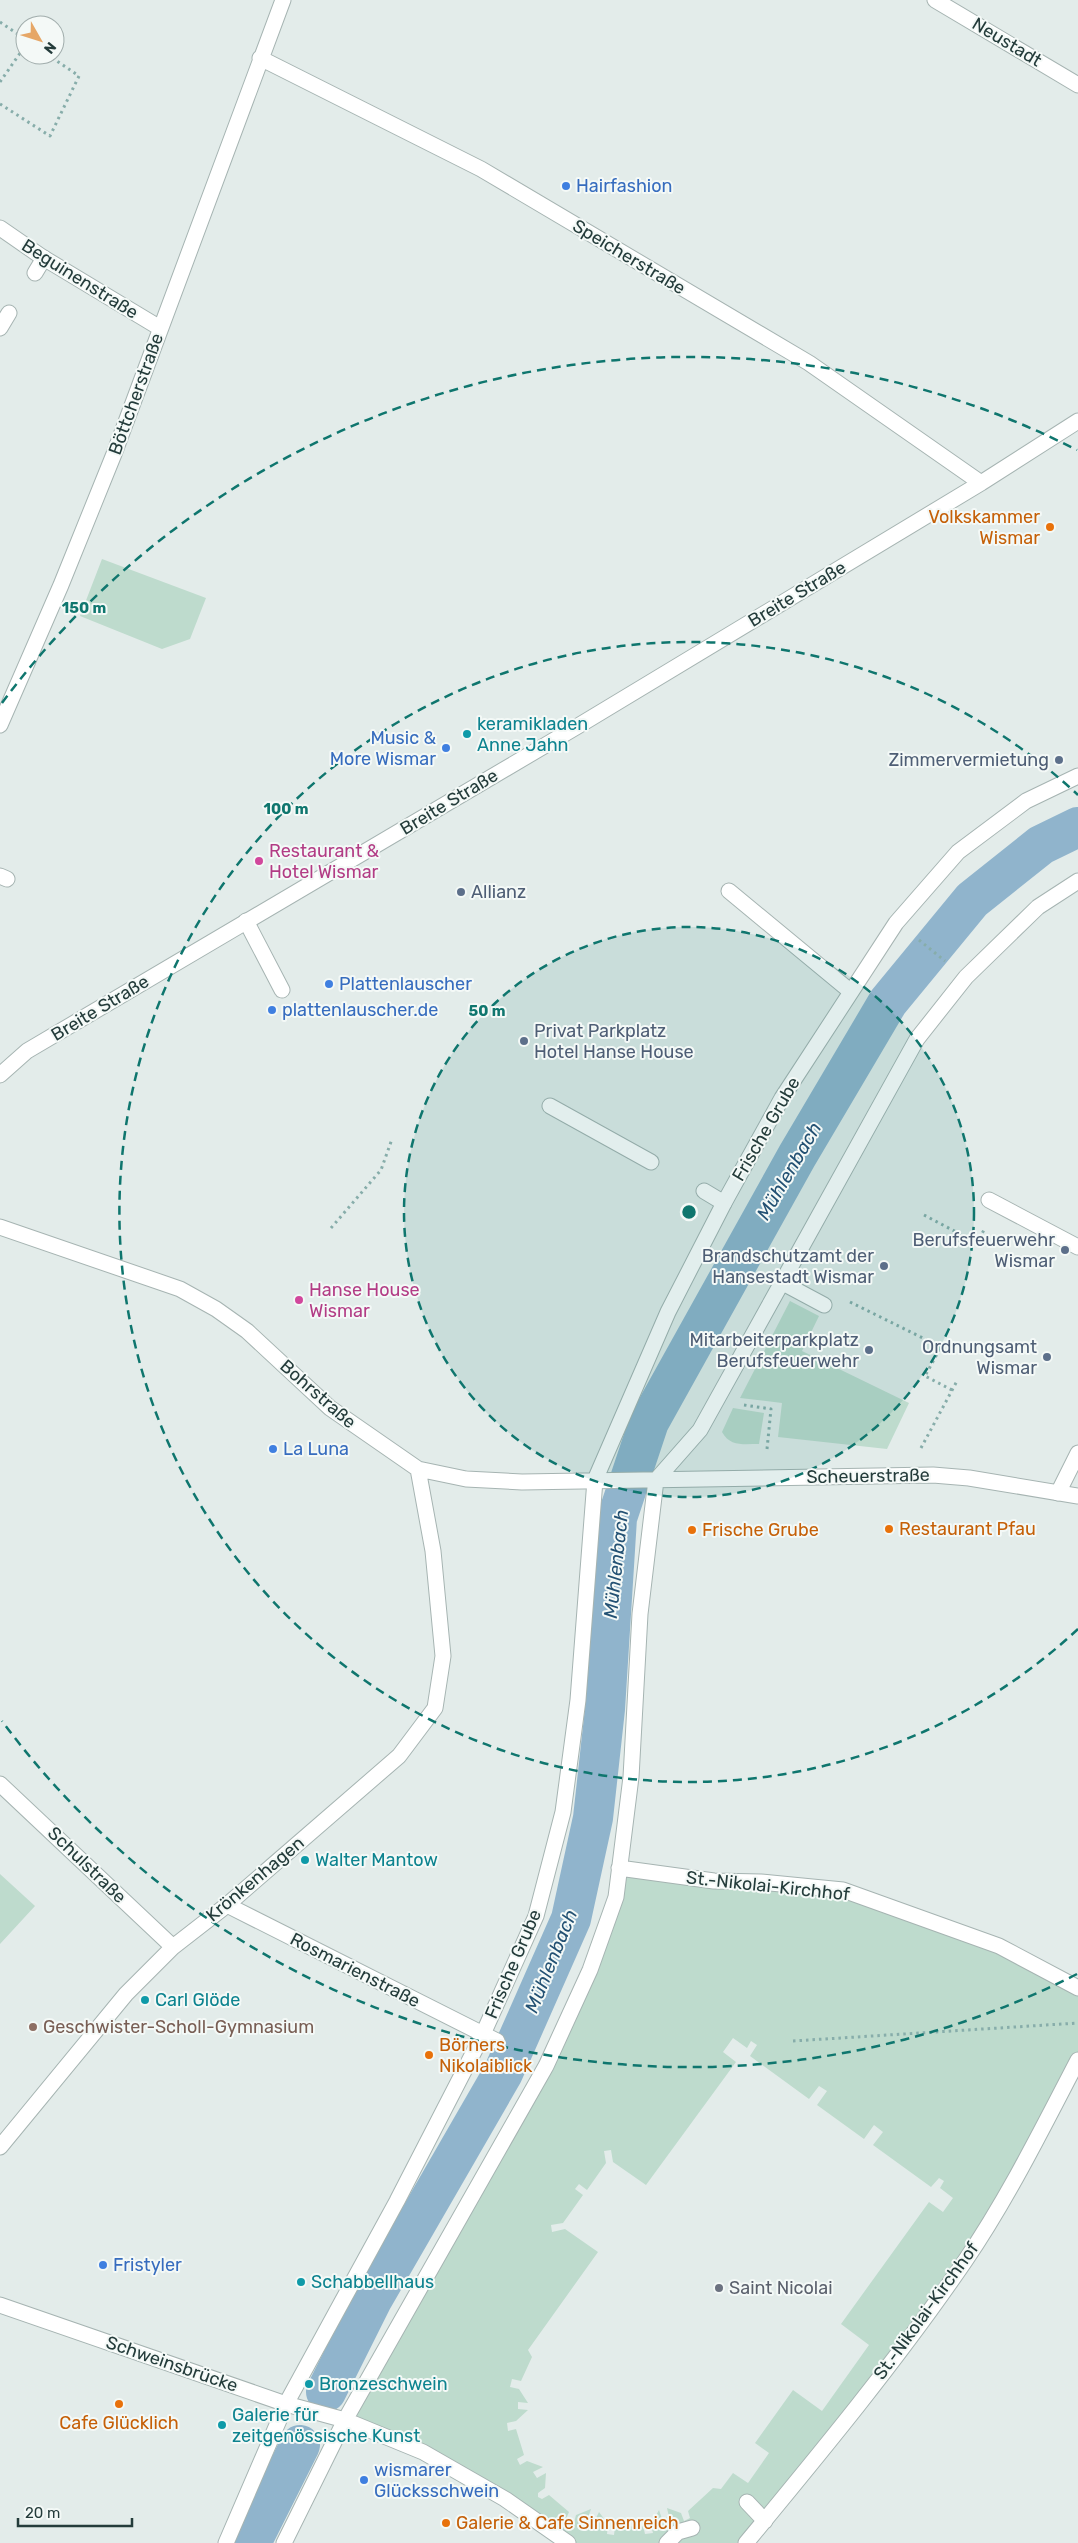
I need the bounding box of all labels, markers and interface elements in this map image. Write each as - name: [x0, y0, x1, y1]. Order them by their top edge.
- street label: Neustadt: [968, 13, 1046, 71]
- north arrow: [15, 15, 65, 65]
- text: N: [40, 39, 59, 57]
- place label: Hairfashion: [576, 175, 672, 197]
- marker: Hairfashion: [560, 180, 572, 192]
- street label: Speicherstraße: [569, 215, 689, 299]
- street label: Beguinenstraße: [18, 234, 142, 324]
- street label: Böttcherstraße: [104, 330, 168, 458]
- place label: Volkskammer Wismar: [928, 506, 1040, 549]
- marker: Volkskammer Wismar: [1044, 521, 1056, 533]
- street label: Breite Straße: [744, 556, 850, 632]
- text: 150 m: [62, 599, 106, 617]
- place label: keramikladen Anne Jahn: [477, 713, 588, 756]
- place label: Music & More Wismar: [330, 727, 436, 770]
- marker: keramikladen Anne Jahn: [461, 728, 473, 740]
- marker: Music & More Wismar: [440, 742, 452, 754]
- place label: Zimmervermietung: [888, 749, 1049, 771]
- marker: Zimmervermietung: [1053, 754, 1065, 766]
- street label: Breite Straße: [396, 764, 502, 840]
- text: 100 m: [264, 800, 308, 818]
- place label: Restaurant & Hotel Wismar: [269, 840, 380, 883]
- marker: Restaurant & Hotel Wismar: [253, 855, 265, 867]
- place label: Allianz: [471, 881, 526, 903]
- marker: Allianz: [455, 886, 467, 898]
- street label: Breite Straße: [47, 970, 153, 1046]
- place label: Plattenlauscher: [339, 973, 472, 995]
- marker: Plattenlauscher: [323, 978, 335, 990]
- place label: plattenlauscher.de: [282, 999, 438, 1021]
- text: 50 m: [469, 1002, 505, 1020]
- marker: plattenlauscher.de: [266, 1004, 278, 1016]
- place label: Privat Parkplatz Hotel Hanse House: [534, 1020, 694, 1063]
- marker: Privat Parkplatz Hotel Hanse House: [518, 1035, 530, 1047]
- street label: Frische Grube: [727, 1073, 805, 1185]
- water label: Mühlenbach: [752, 1118, 826, 1224]
- centre of rings: [680, 1203, 698, 1221]
- place label: Berufsfeuerwehr Wismar: [912, 1229, 1055, 1272]
- marker: Berufsfeuerwehr Wismar: [1059, 1244, 1071, 1256]
- place label: Brandschutzamt der Hansestadt Wismar: [702, 1245, 874, 1288]
- marker: Brandschutzamt der Hansestadt Wismar: [878, 1260, 890, 1272]
- place label: Hanse House Wismar: [309, 1279, 420, 1322]
- marker: Hanse House Wismar: [293, 1294, 305, 1306]
- place label: Mitarbeiterparkplatz Berufsfeuerwehr: [689, 1329, 859, 1372]
- place label: Ordnungsamt Wismar: [922, 1336, 1037, 1379]
- marker: Mitarbeiterparkplatz Berufsfeuerwehr: [863, 1344, 875, 1356]
- marker: Ordnungsamt Wismar: [1041, 1351, 1053, 1363]
- street label: Bohrstraße: [275, 1355, 361, 1433]
- place label: La Luna: [283, 1438, 349, 1460]
- marker: La Luna: [267, 1443, 279, 1455]
- street label: Scheuerstraße: [806, 1464, 930, 1488]
- water label: Mühlenbach: [599, 1508, 633, 1620]
- place label: Restaurant Pfau: [899, 1518, 1036, 1540]
- place label: Frische Grube: [702, 1519, 819, 1541]
- marker: Restaurant Pfau: [883, 1523, 895, 1535]
- marker: Frische Grube: [686, 1524, 698, 1536]
- street label: Schulstraße: [43, 1822, 131, 1908]
- street label: Krönkenhagen: [202, 1832, 308, 1926]
- place label: Walter Mantow: [315, 1849, 438, 1871]
- marker: Walter Mantow: [299, 1854, 311, 1866]
- street label: St.-Nikolai-Kirchhof: [685, 1866, 851, 1906]
- street label: Frische Grube: [480, 1906, 546, 2022]
- water label: Mühlenbach: [520, 1906, 582, 2016]
- street label: Rosmarienstraße: [286, 1928, 424, 2012]
- place label: Carl Glöde: [155, 1989, 240, 2011]
- marker: Carl Glöde: [139, 1994, 151, 2006]
- place label: Geschwister-Scholl-Gymnasium: [43, 2016, 314, 2038]
- marker: Geschwister-Scholl-Gymnasium: [27, 2021, 39, 2033]
- place label: Börners Nikolaiblick: [439, 2034, 533, 2077]
- marker: Börners Nikolaiblick: [423, 2049, 435, 2061]
- street label: St.-Nikolai-Kirchhof: [869, 2238, 983, 2384]
- place label: Fristyler: [113, 2254, 182, 2276]
- marker: Fristyler: [97, 2259, 109, 2271]
- place label: Schabbellhaus: [311, 2271, 434, 2293]
- marker: Schabbellhaus: [295, 2276, 307, 2288]
- place label: Saint Nicolai: [729, 2277, 833, 2299]
- marker: Saint Nicolai: [713, 2282, 725, 2294]
- street label: Schweinsbrücke: [103, 2331, 241, 2397]
- place label: Bronzeschwein: [319, 2373, 448, 2395]
- marker: Bronzeschwein: [303, 2378, 315, 2390]
- marker: Cafe Glücklich: [113, 2398, 125, 2410]
- place label: Galerie für zeitgenössische Kunst: [232, 2404, 420, 2447]
- place label: Cafe Glücklich: [59, 2412, 179, 2434]
- marker: Galerie für zeitgenössische Kunst: [216, 2419, 228, 2431]
- place label: wismarer Glücksschwein: [374, 2459, 499, 2502]
- marker: wismarer Glücksschwein: [358, 2474, 370, 2486]
- scale bar: [18, 2496, 131, 2528]
- text: 20 m: [25, 2504, 60, 2522]
- place label: Galerie & Cafe Sinnenreich: [456, 2512, 679, 2534]
- marker: Galerie & Cafe Sinnenreich: [440, 2517, 452, 2529]

